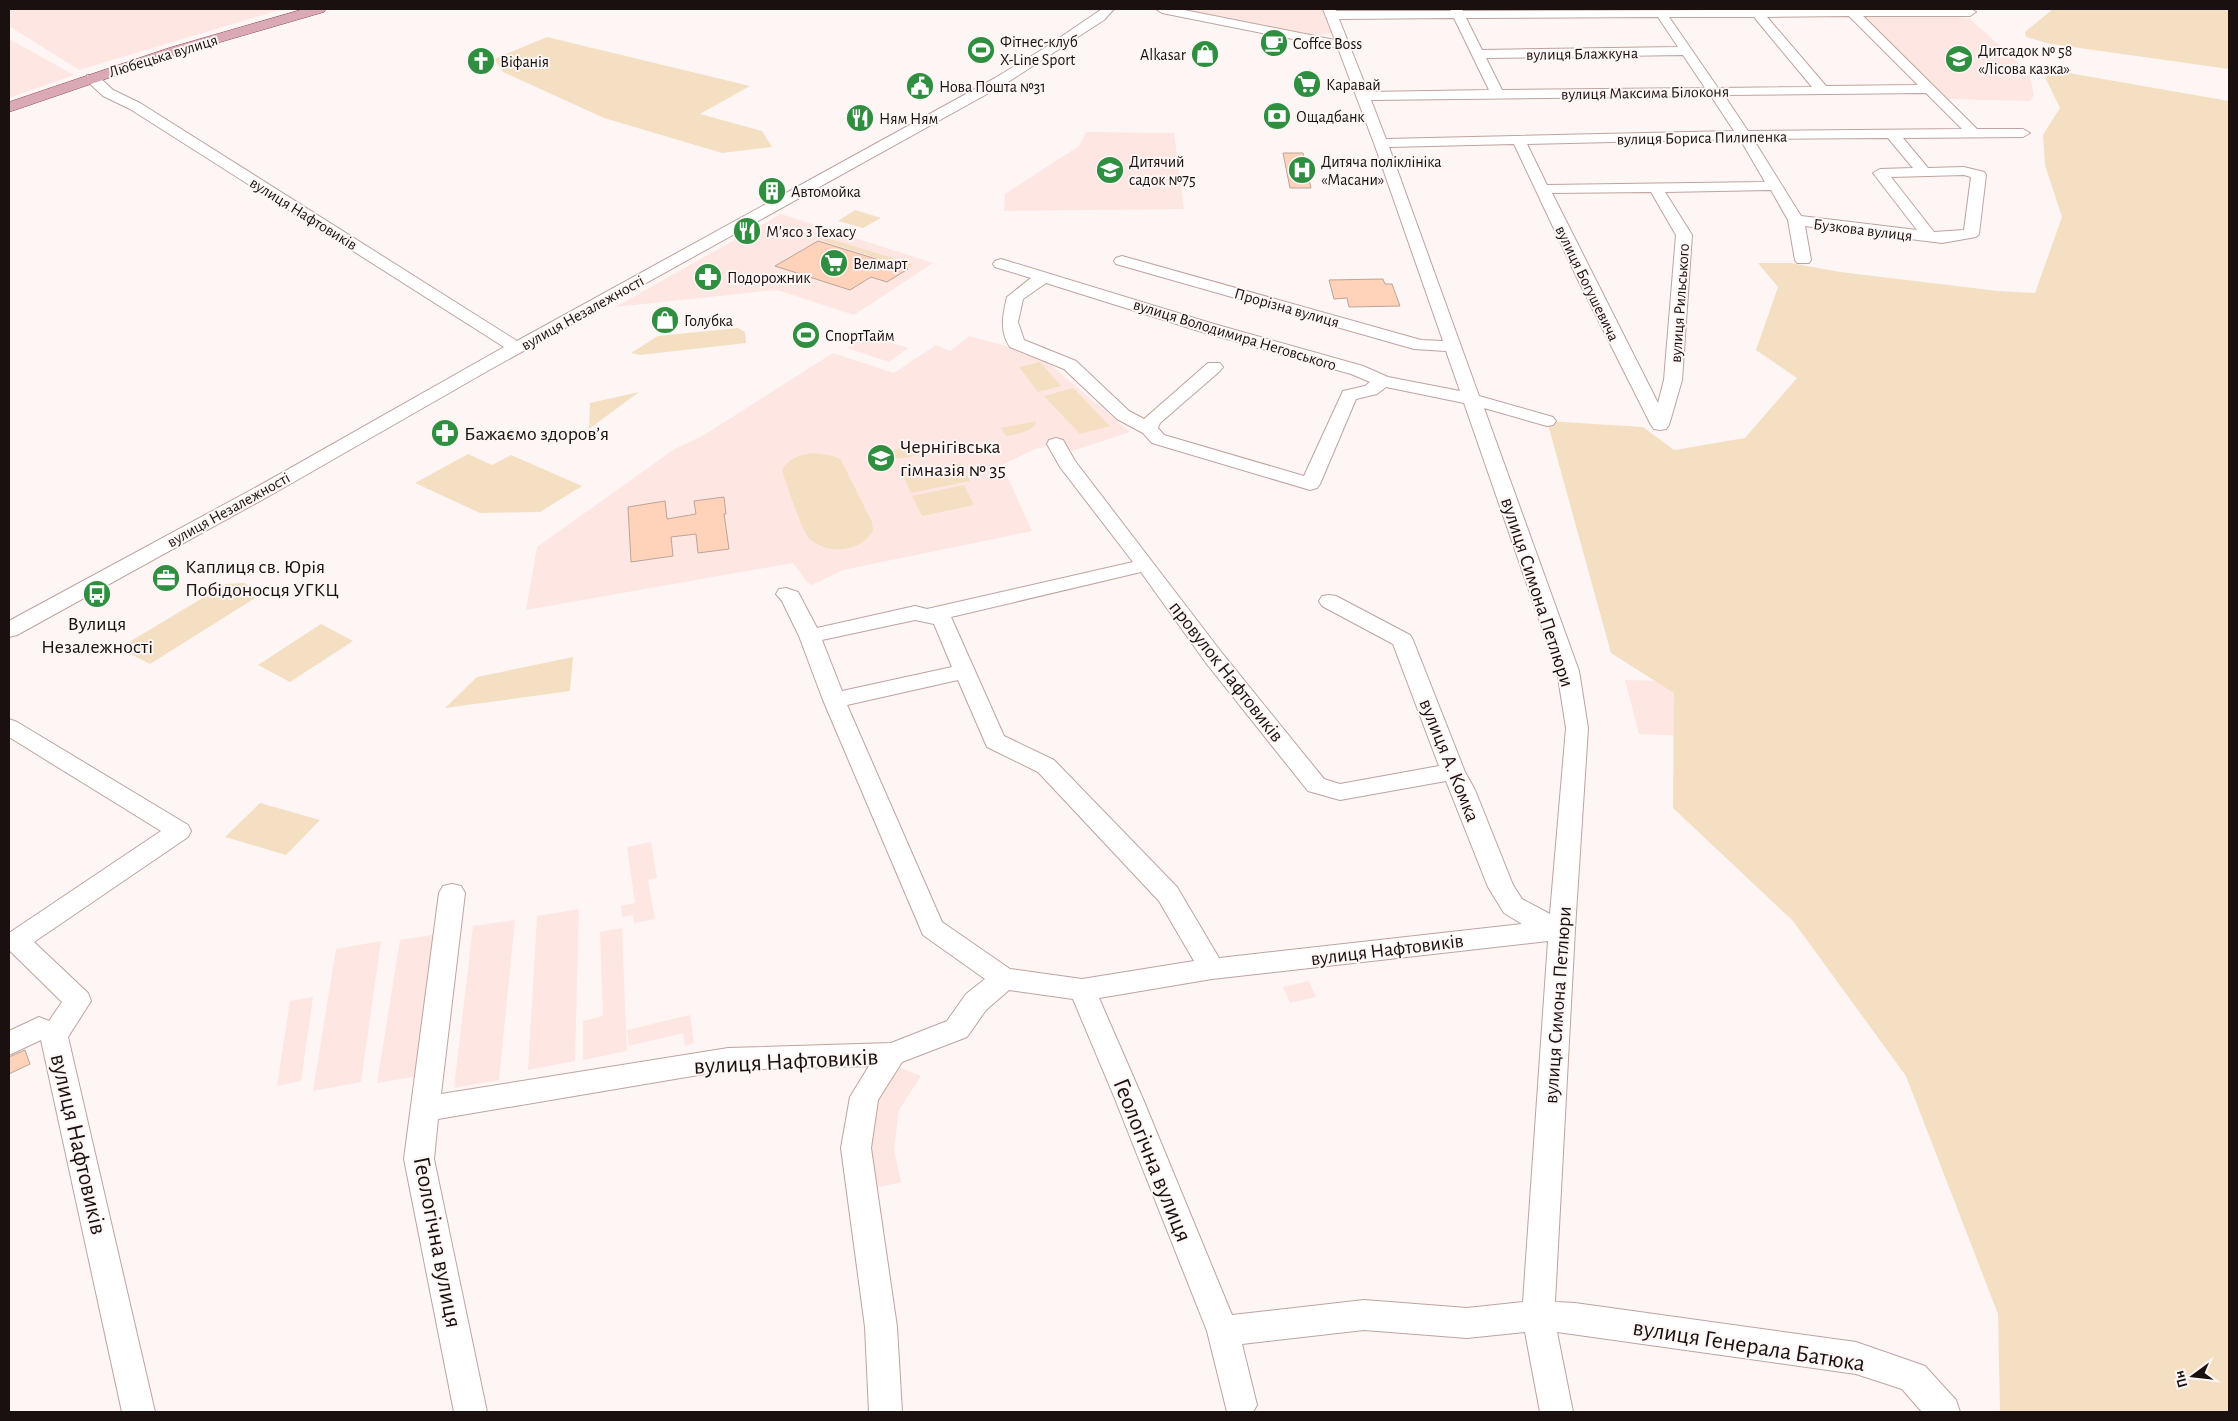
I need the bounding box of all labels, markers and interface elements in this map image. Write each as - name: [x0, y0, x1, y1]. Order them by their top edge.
- cafe icon: Coffce Boss: [1259, 28, 1289, 58]
- street label: Любецька вулиця: [107, 32, 220, 81]
- place label: Фітнес-клуб X-Line Sport: [1000, 34, 1078, 68]
- sports icon: Фітнес-клуб X-Line Sport: [966, 35, 996, 65]
- place label: Coffce Boss: [1293, 36, 1362, 52]
- shop icon: Alkasar: [1190, 39, 1220, 69]
- place label: Дитсадок № 58 «Лісова казка»: [1978, 43, 2072, 77]
- school or university icon: Дитсадок № 58 «Лісова казка»: [1944, 44, 1974, 74]
- street label: вулиця Блажкуна: [1526, 45, 1638, 64]
- church icon: Віфанія: [466, 46, 496, 76]
- place label: Alkasar: [1140, 47, 1187, 63]
- place label: Віфанія: [500, 54, 549, 70]
- supermarket icon: Каравай: [1292, 69, 1322, 99]
- public building icon: Нова Пошта №31: [905, 71, 935, 101]
- place label: Каравай: [1326, 77, 1381, 93]
- place label: Нова Пошта №31: [939, 79, 1046, 95]
- street label: вулиця Максима Білоконя: [1561, 84, 1729, 103]
- bank icon: Ощадбанк: [1262, 101, 1292, 131]
- restaurant icon: Ням Ням: [845, 103, 875, 133]
- place label: Ощадбанк: [1296, 109, 1365, 125]
- place label: Ням Ням: [879, 111, 938, 127]
- street label: вулиця Бориса Пилипенка: [1617, 129, 1788, 148]
- place label: Дитячий садок №75: [1129, 154, 1196, 188]
- place label: Дитяча поліклініка «Масани»: [1321, 154, 1442, 188]
- school or university icon: Дитячий садок №75: [1095, 155, 1125, 185]
- hospital icon: Дитяча поліклініка «Масани»: [1287, 155, 1317, 185]
- street label: вулиця Нафтовиків: [246, 174, 360, 254]
- building icon: Автомойка: [757, 176, 787, 206]
- place label: Автомойка: [791, 184, 861, 200]
- restaurant icon: М'ясо з Техасу: [732, 216, 762, 246]
- street label: Бузкова вулиця: [1812, 216, 1913, 245]
- street label: вулиця Богушевича: [1551, 223, 1622, 344]
- place label: М'ясо з Техасу: [766, 224, 856, 241]
- street label: вулиця Рильського: [1668, 243, 1693, 363]
- supermarket icon: Велмарт: [819, 248, 849, 278]
- place label: Велмарт: [853, 256, 908, 272]
- pharmacy icon: Подорожник: [693, 262, 723, 292]
- place label: Подорожник: [727, 270, 811, 286]
- street label: вулиця Незалежності: [518, 272, 647, 354]
- street label: Прорізна вулиця: [1232, 285, 1341, 332]
- street label: вулиця Володимира Неговського: [1131, 296, 1338, 375]
- shop icon: Голубка: [650, 305, 680, 335]
- place label: Голубка: [684, 313, 733, 330]
- sports icon: СпортТайм: [791, 320, 821, 350]
- place label: СпортТайм: [825, 328, 895, 344]
- pharmacy icon: Бажаємо здоров’я: [430, 418, 460, 448]
- place label: Бажаємо здоров’я: [464, 424, 609, 444]
- place label: Чернігівська гімназія № 35: [900, 437, 1006, 480]
- school or university icon: Чернігівська гімназія № 35: [866, 443, 896, 473]
- street label: вулиця Незалежності: [164, 469, 293, 551]
- street label: вулиця Симона Петлюри: [1497, 495, 1577, 690]
- place label: Каплиця св. Юрія Побідоносця УГКЦ: [185, 557, 339, 600]
- office icon: Каплиця св. Юрія Побідоносця УГКЦ: [151, 563, 181, 593]
- bus stop icon: Вулиця Незалежності: [82, 579, 112, 609]
- street label: провулок Нафтовиків: [1165, 597, 1287, 746]
- place label: Вулиця Незалежності: [41, 614, 153, 657]
- street label: вулиця А. Комка: [1415, 696, 1483, 825]
- street label: вулиця Симона Петлюри: [1541, 906, 1575, 1105]
- street label: вулиця Нафтовиків: [1309, 931, 1465, 969]
- street label: вулиця Нафтовиків: [693, 1045, 879, 1079]
- street label: вулиця Нафтовиків: [46, 1051, 111, 1237]
- street label: Геологічна вулиця: [1108, 1075, 1196, 1246]
- street label: Геологічна вулиця: [409, 1155, 465, 1330]
- street label: вулиця Генерала Батюка: [1631, 1316, 1867, 1376]
- north arrow: [2168, 1351, 2218, 1401]
- text: Пн: [2172, 1369, 2190, 1389]

